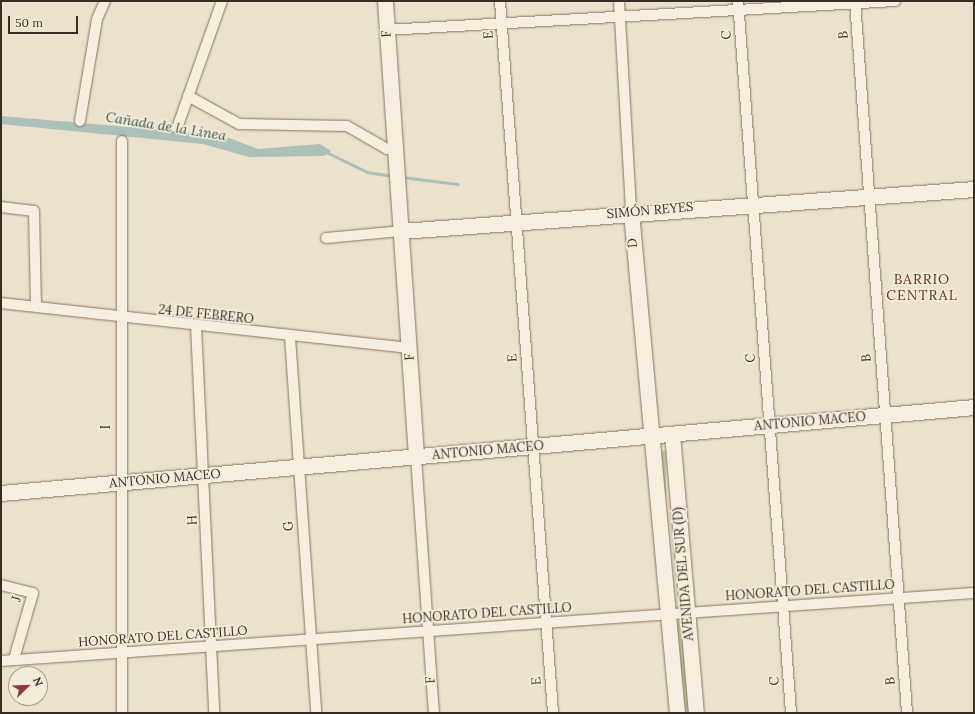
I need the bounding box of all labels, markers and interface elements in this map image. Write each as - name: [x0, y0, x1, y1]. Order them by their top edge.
- scale bar: [10, 8, 80, 34]
- text: 50 m: [15, 15, 43, 30]
- street label: F: [379, 30, 395, 38]
- street label: E: [481, 30, 497, 40]
- street label: C: [719, 30, 735, 40]
- street label: B: [836, 30, 852, 40]
- water label: Cañada de la Línea: [105, 108, 227, 144]
- street label: SIMÓN REYES: [606, 199, 694, 223]
- street label: D: [625, 237, 641, 249]
- district label: BARRIO CENTRAL: [886, 271, 958, 304]
- street label: 24 DE FEBRERO: [157, 302, 255, 328]
- street label: F: [402, 353, 418, 361]
- street label: E: [505, 353, 521, 363]
- street label: C: [743, 353, 759, 363]
- street label: B: [859, 353, 875, 363]
- street label: ANTONIO MACEO: [754, 409, 866, 435]
- street label: I: [98, 425, 114, 429]
- street label: ANTONIO MACEO: [432, 438, 544, 464]
- street label: ANTONIO MACEO: [109, 466, 221, 492]
- street label: AVENIDA DEL SUR (D): [670, 507, 698, 641]
- street label: H: [185, 515, 201, 525]
- street label: G: [281, 520, 297, 532]
- street label: HONORATO DEL CASTILLO: [725, 577, 895, 605]
- street label: J: [9, 595, 25, 603]
- street label: HONORATO DEL CASTILLO: [402, 600, 572, 628]
- street label: HONORATO DEL CASTILLO: [78, 623, 248, 651]
- north arrow: [8, 666, 48, 706]
- text: N: [30, 675, 46, 688]
- street label: F: [423, 676, 439, 684]
- street label: E: [529, 676, 545, 686]
- street label: C: [767, 676, 783, 686]
- street label: B: [883, 676, 899, 686]

